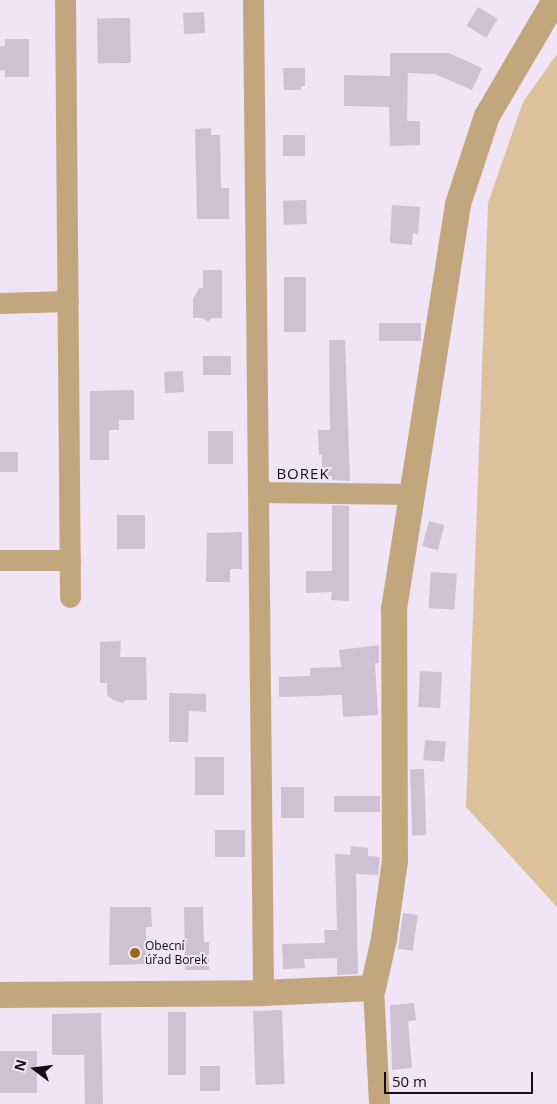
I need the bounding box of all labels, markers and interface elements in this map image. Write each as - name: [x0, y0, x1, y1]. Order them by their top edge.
- district label: BOREK: [276, 465, 330, 483]
- place label: Obecní úřad Borek: [145, 939, 207, 967]
- marker: Obecní úřad Borek: [129, 947, 141, 959]
- north arrow: [10, 1044, 60, 1094]
- text: N: [9, 1057, 31, 1073]
- scale bar: [387, 1062, 536, 1094]
- text: 50 m: [392, 1071, 427, 1091]

